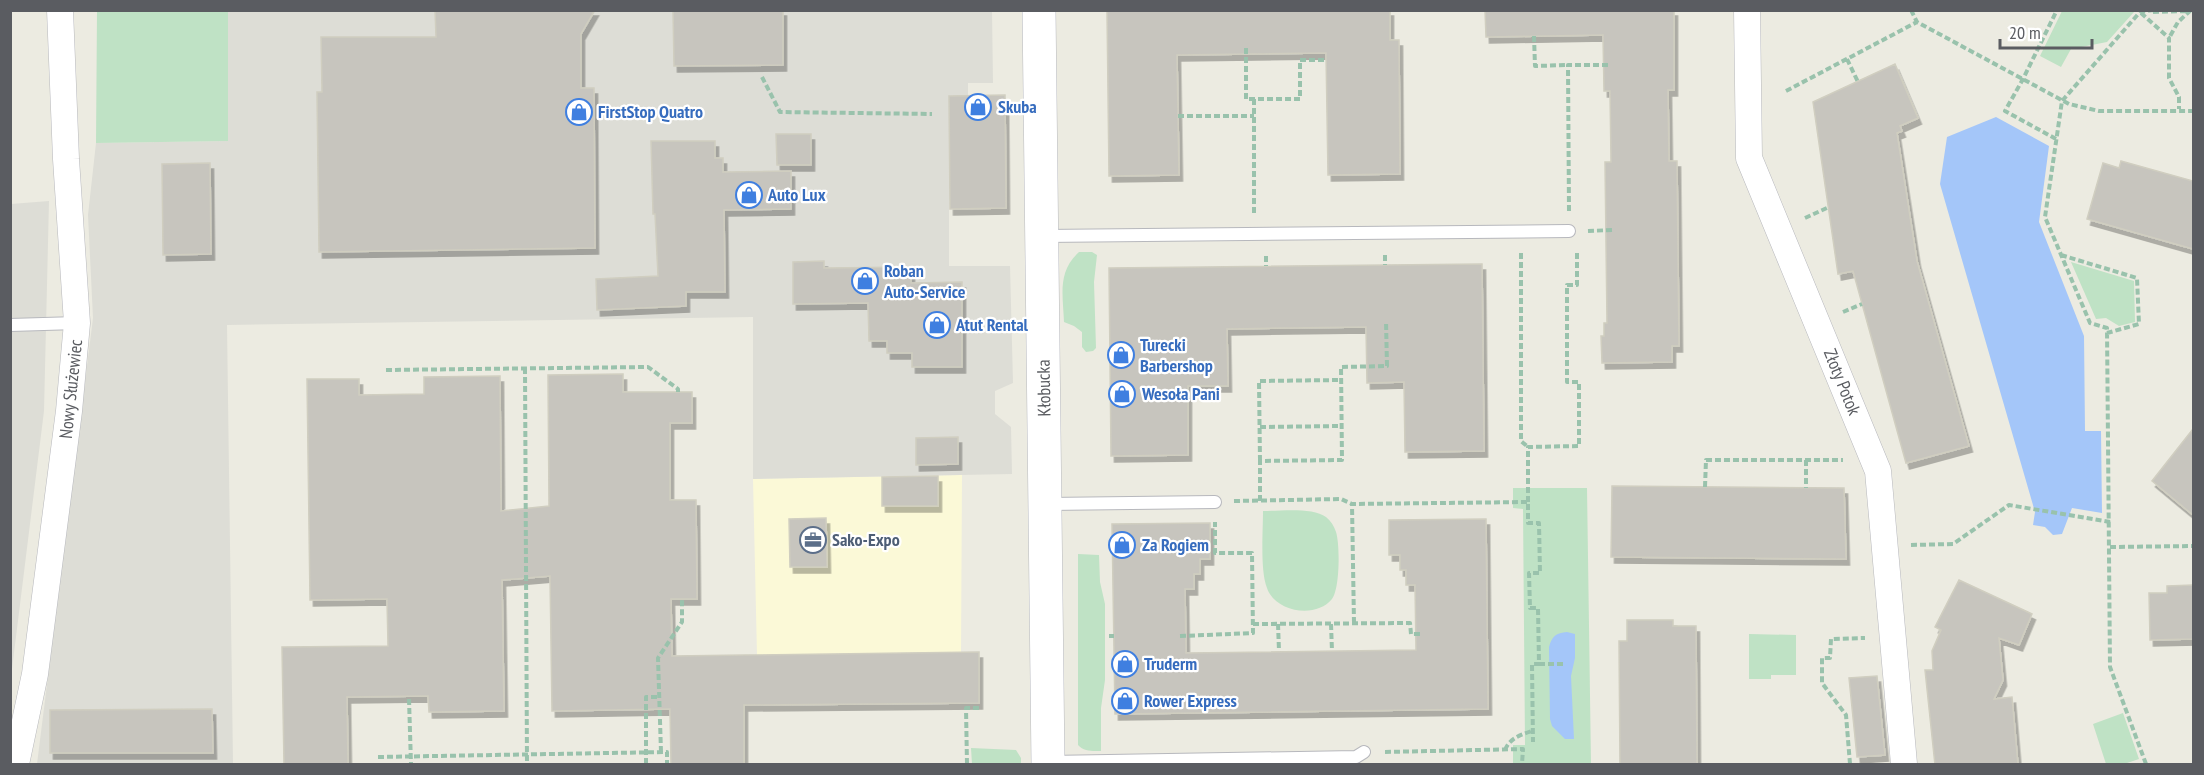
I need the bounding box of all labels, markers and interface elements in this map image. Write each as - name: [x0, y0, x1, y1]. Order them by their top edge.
- scale bar: [2000, 12, 2092, 50]
- text: 20 m: [2009, 21, 2041, 44]
- shop icon: Skuba: [963, 92, 993, 122]
- place label: Skuba: [998, 95, 1037, 118]
- shop icon: FirstStop Quatro: [564, 97, 594, 127]
- place label: FirstStop Quatro: [598, 100, 703, 123]
- shop icon: Auto Lux: [734, 180, 764, 210]
- place label: Auto Lux: [767, 183, 826, 206]
- place label: Roban Auto-Service: [883, 259, 966, 303]
- shop icon: Roban Auto-Service: [850, 266, 880, 296]
- shop icon: Atut Rental: [922, 310, 952, 340]
- place label: Atut Rental: [955, 313, 1029, 336]
- place label: Turecki Barbershop: [1140, 333, 1213, 377]
- street label: Nowy Służewiec: [54, 338, 87, 440]
- shop icon: Turecki Barbershop: [1106, 340, 1136, 370]
- street label: Złoty Potok: [1819, 345, 1866, 418]
- street label: Kłobucka: [1032, 359, 1055, 417]
- shop icon: Wesoła Pani: [1107, 379, 1137, 409]
- place label: Wesoła Pani: [1141, 382, 1220, 405]
- office icon: Sako-Expo: [798, 525, 828, 555]
- place label: Sako-Expo: [832, 528, 900, 551]
- shop icon: Za Rogiem: [1107, 530, 1137, 560]
- place label: Za Rogiem: [1142, 533, 1209, 556]
- shop icon: Truderm: [1110, 649, 1140, 679]
- place label: Truderm: [1144, 652, 1197, 675]
- shop icon: Rower Express: [1110, 686, 1140, 716]
- place label: Rower Express: [1144, 689, 1237, 712]

